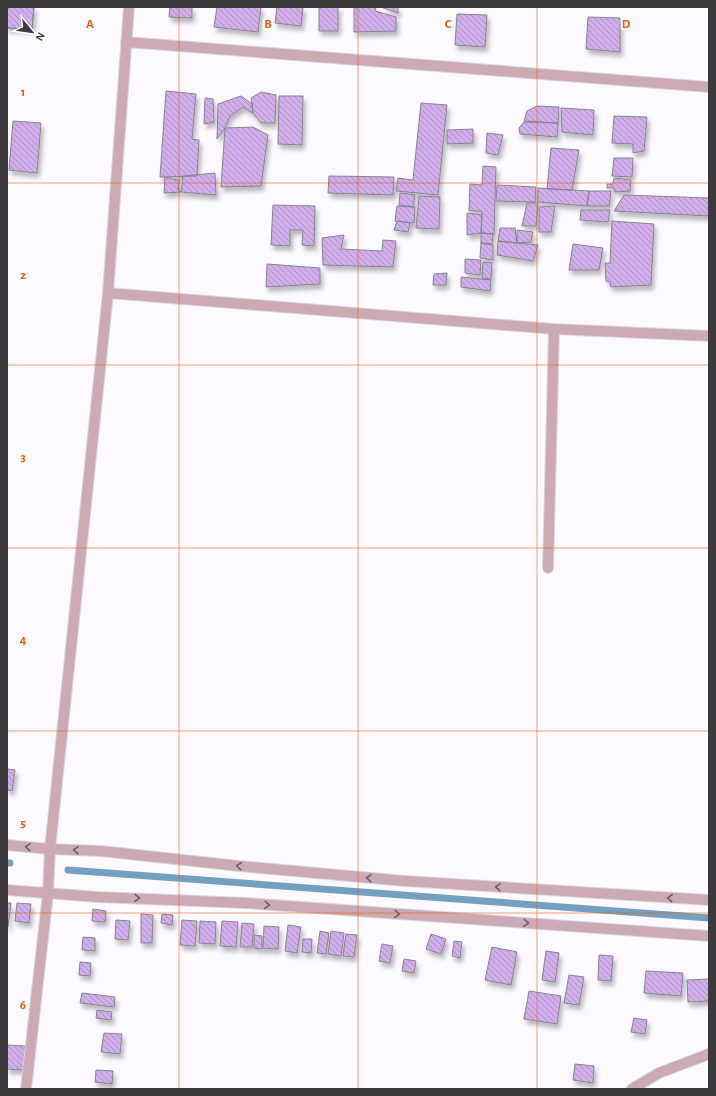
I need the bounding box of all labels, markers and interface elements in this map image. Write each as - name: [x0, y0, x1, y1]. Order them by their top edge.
- north arrow: [12, 12, 52, 52]
- text: A: [86, 18, 94, 31]
- text: B: [264, 18, 272, 31]
- text: C: [445, 18, 452, 31]
- text: D: [622, 18, 631, 31]
- text: N: [34, 31, 47, 43]
- text: 1: [21, 86, 25, 99]
- text: 2: [20, 269, 26, 282]
- text: 3: [20, 451, 26, 464]
- text: 4: [20, 634, 27, 647]
- text: 5: [20, 817, 26, 830]
- one-way arrow: [25, 842, 31, 851]
- one-way arrow: [73, 846, 79, 854]
- one-way arrow: [236, 862, 242, 871]
- one-way arrow: [366, 873, 372, 882]
- one-way arrow: [495, 882, 501, 891]
- one-way arrow: [667, 893, 673, 902]
- one-way arrow: [134, 894, 140, 903]
- one-way arrow: [264, 900, 270, 909]
- one-way arrow: [394, 909, 400, 918]
- one-way arrow: [523, 918, 529, 927]
- text: 6: [20, 999, 26, 1012]

